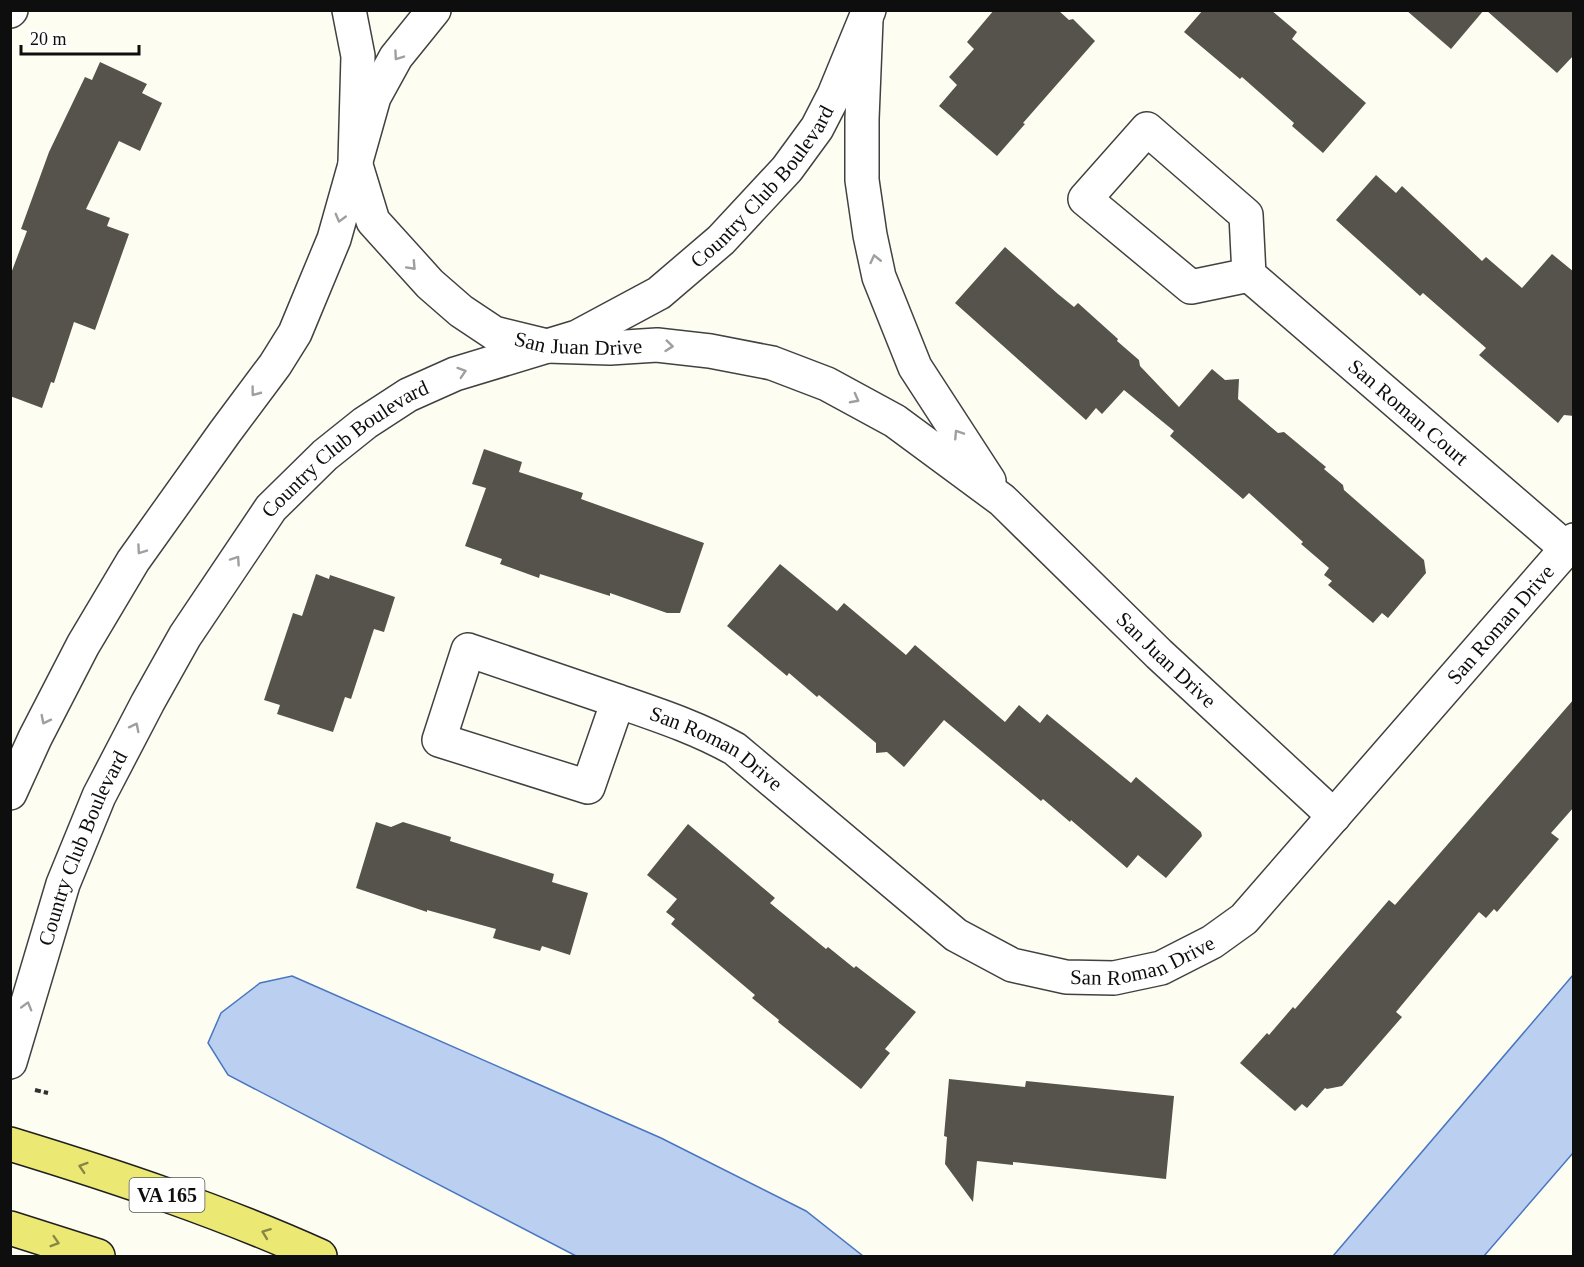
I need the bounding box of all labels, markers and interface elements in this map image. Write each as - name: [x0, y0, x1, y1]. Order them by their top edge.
- scale bar: [21, 18, 140, 56]
- text: 20 m: [30, 29, 67, 49]
- one-way arrow: [394, 50, 405, 61]
- street label: Country Club Boulevard: [686, 101, 839, 273]
- one-way arrow: [335, 212, 347, 223]
- one-way arrow: [870, 254, 883, 264]
- one-way arrow: [405, 259, 416, 270]
- street label: San Juan Drive: [512, 326, 643, 360]
- one-way arrow: [664, 340, 673, 352]
- street label: San Roman Court: [1343, 354, 1473, 471]
- one-way arrow: [456, 367, 467, 379]
- street label: Country Club Boulevard: [256, 375, 433, 522]
- one-way arrow: [251, 385, 262, 396]
- one-way arrow: [848, 392, 859, 403]
- one-way arrow: [954, 430, 966, 440]
- one-way arrow: [137, 544, 148, 555]
- one-way arrow: [228, 556, 240, 566]
- street label: San Roman Drive: [1442, 560, 1559, 689]
- street label: San Juan Drive: [1111, 607, 1221, 713]
- street label: San Roman Drive: [647, 701, 787, 796]
- one-way arrow: [40, 713, 52, 724]
- one-way arrow: [128, 722, 139, 733]
- street label: Country Club Boulevard: [33, 747, 133, 948]
- street label: San Roman Drive: [1070, 931, 1219, 990]
- one-way arrow: [20, 1001, 32, 1012]
- one-way arrow: [78, 1162, 88, 1175]
- road number: VA 165: [130, 1178, 204, 1212]
- one-way arrow: [261, 1228, 272, 1241]
- one-way arrow: [49, 1235, 60, 1247]

